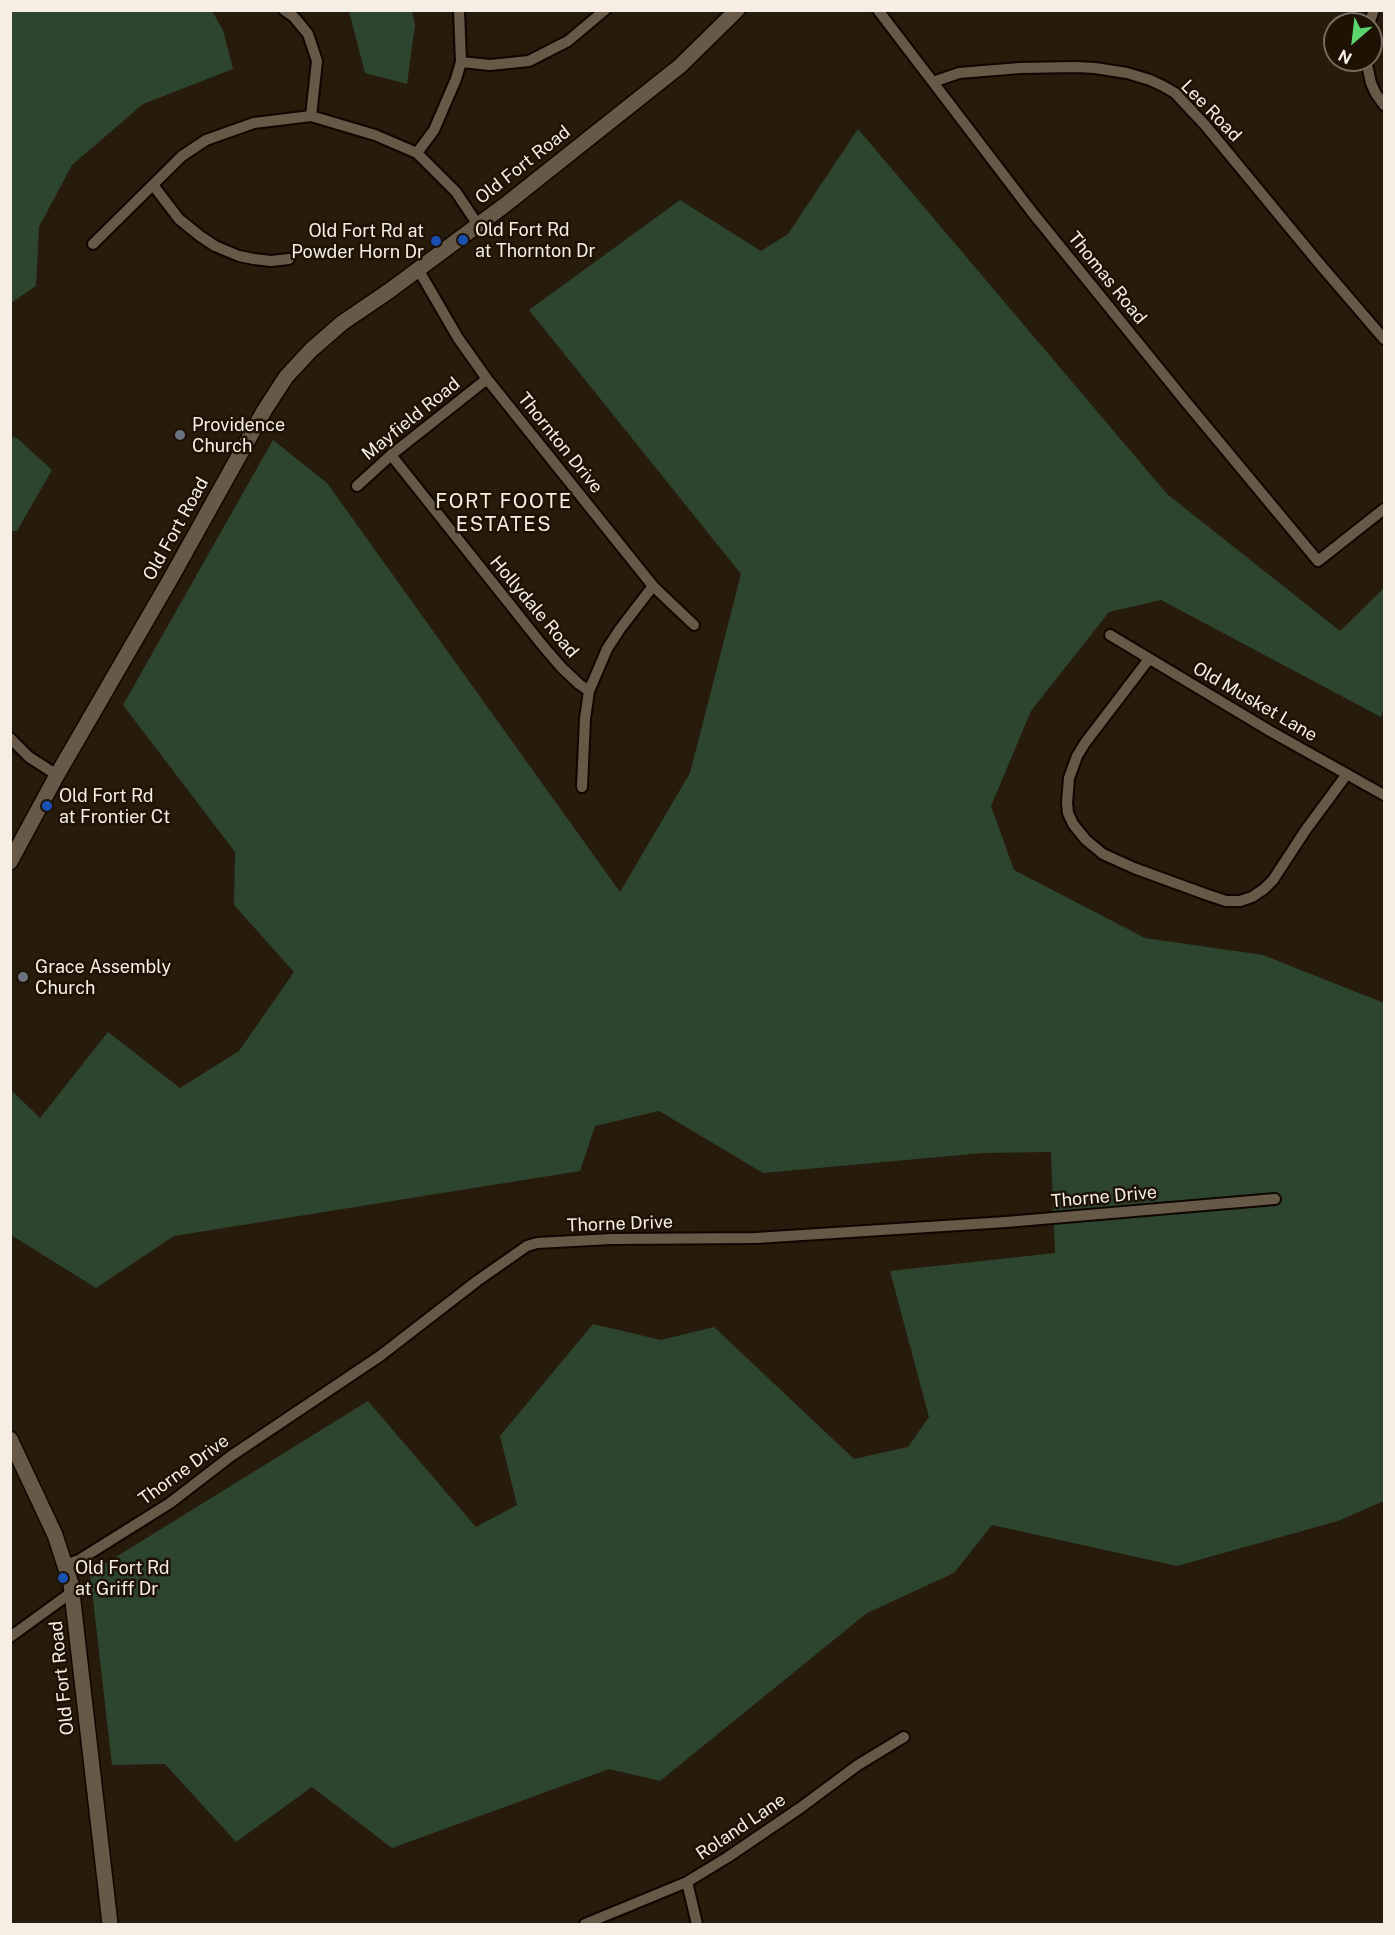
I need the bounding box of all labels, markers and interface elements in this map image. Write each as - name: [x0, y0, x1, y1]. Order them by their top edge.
- north arrow: [1323, 12, 1383, 72]
- text: N: [1335, 45, 1355, 68]
- street label: Lee Road: [1176, 76, 1246, 146]
- street label: Old Fort Road: [471, 121, 575, 209]
- place label: Old Fort Rd at Thornton Dr: [475, 219, 595, 262]
- place label: Old Fort Rd at Powder Horn Dr: [291, 220, 424, 262]
- street label: Thomas Road: [1063, 227, 1151, 329]
- marker: Old Fort Rd at Thornton Dr: [456, 233, 470, 247]
- marker: Old Fort Rd at Powder Horn Dr: [429, 234, 443, 248]
- street label: Mayfield Road: [358, 373, 464, 465]
- street label: Thornton Drive: [513, 388, 607, 498]
- place label: Providence Church: [192, 414, 285, 456]
- marker: Providence Church: [173, 428, 187, 442]
- street label: Old Fort Road: [139, 474, 213, 584]
- district label: FORT FOOTE ESTATES: [435, 490, 573, 537]
- street label: Hollydale Road: [485, 552, 583, 662]
- street label: Old Musket Lane: [1189, 658, 1321, 746]
- place label: Old Fort Rd at Frontier Ct: [59, 785, 170, 828]
- marker: Old Fort Rd at Frontier Ct: [40, 799, 54, 813]
- place label: Grace Assembly Church: [35, 956, 171, 998]
- marker: Grace Assembly Church: [16, 970, 30, 984]
- street label: Thorne Drive: [1050, 1182, 1158, 1212]
- street label: Thorne Drive: [567, 1211, 673, 1237]
- street label: Thorne Drive: [135, 1430, 233, 1510]
- place label: Old Fort Rd at Griff Dr: [75, 1557, 170, 1600]
- marker: Old Fort Rd at Griff Dr: [56, 1571, 70, 1585]
- street label: Old Fort Road: [45, 1620, 79, 1736]
- street label: Roland Lane: [692, 1789, 790, 1865]

